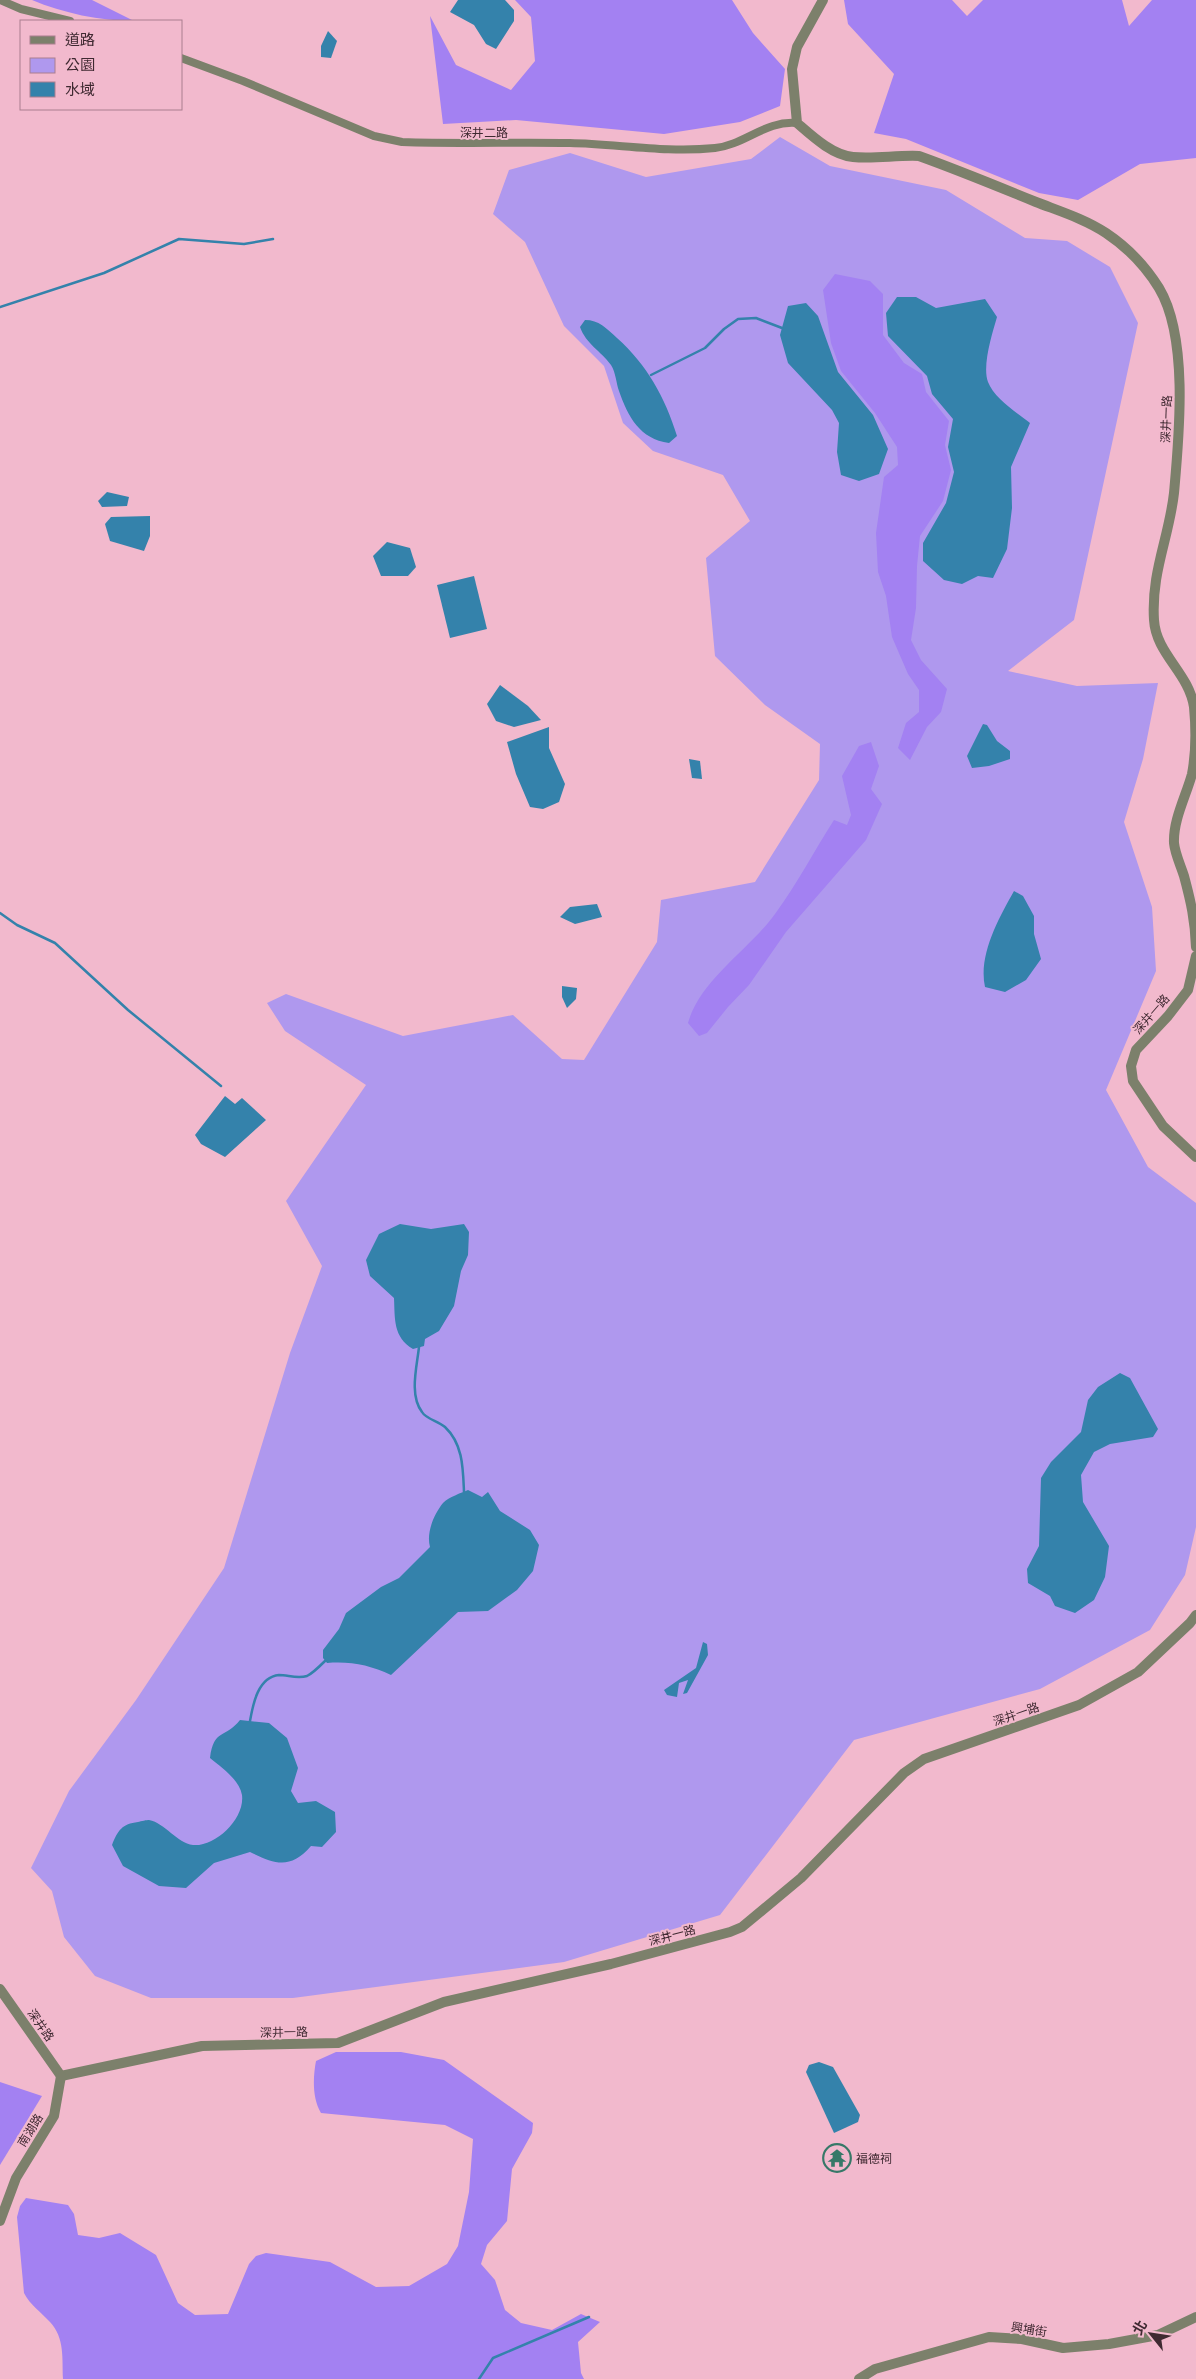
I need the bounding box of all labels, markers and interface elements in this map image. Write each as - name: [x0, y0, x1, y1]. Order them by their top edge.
- legend: [20, 20, 182, 110]
- text: 道路: [65, 30, 95, 48]
- text: 公園: [65, 55, 95, 73]
- text: 水域: [65, 80, 95, 98]
- street label: 深井二路: [460, 125, 508, 140]
- street label: 深井一路: [1158, 395, 1174, 443]
- street label: 深井一路: [1130, 991, 1172, 1037]
- street label: 深井一路: [991, 1699, 1041, 1729]
- street label: 深井一路: [647, 1922, 697, 1948]
- street label: 深井路: [25, 2006, 57, 2044]
- street label: 深井一路: [260, 2024, 308, 2040]
- street label: 南湖路: [14, 2111, 46, 2149]
- temple icon: 福德祠: [822, 2143, 852, 2173]
- place label: 福德祠: [856, 2151, 892, 2166]
- north arrow: [1126, 2309, 1176, 2359]
- text: 北: [1128, 2317, 1150, 2338]
- street label: 興埔街: [1010, 2319, 1048, 2339]

